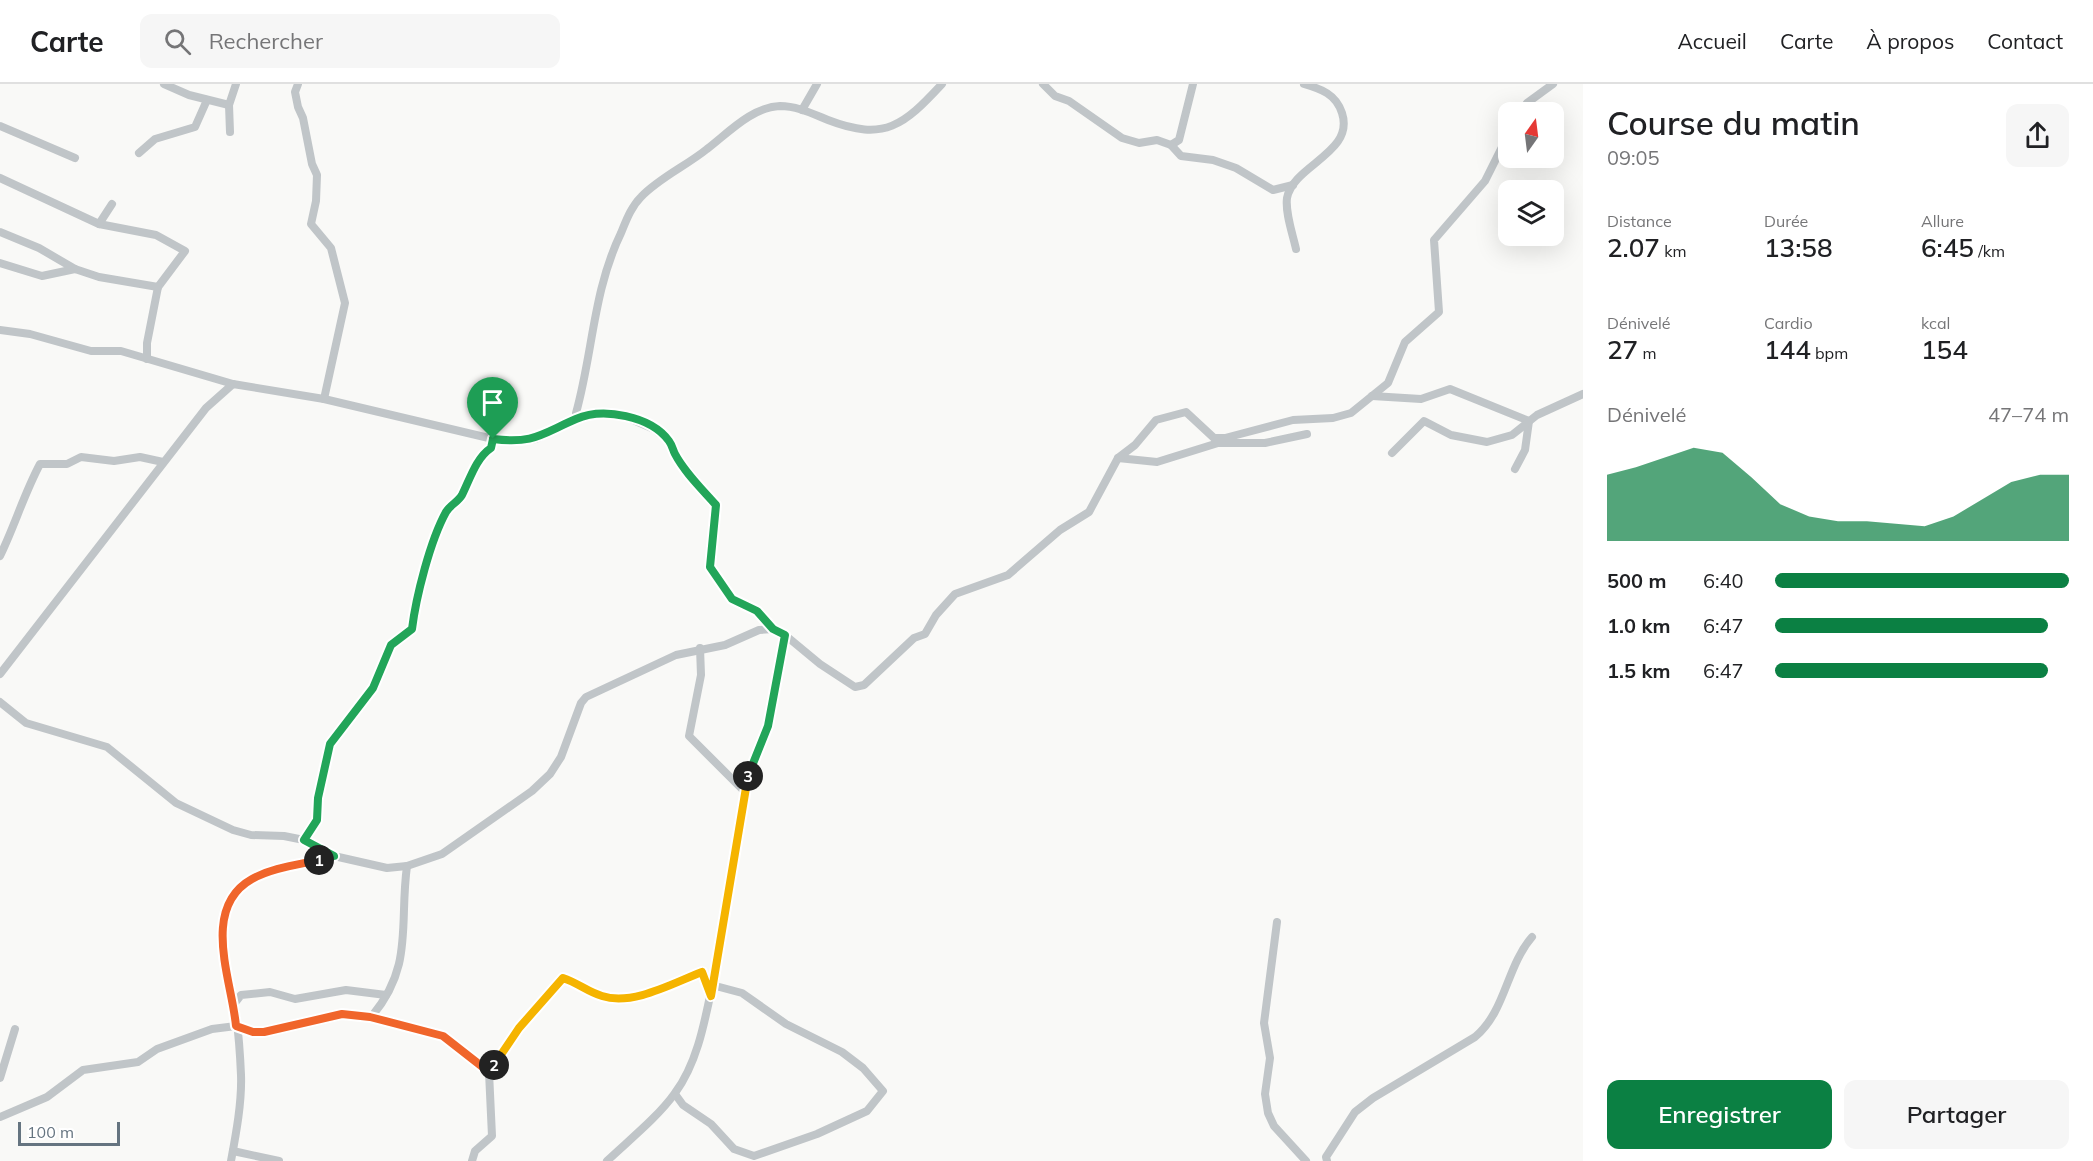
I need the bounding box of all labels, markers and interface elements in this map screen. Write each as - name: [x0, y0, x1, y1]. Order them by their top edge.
- search box: [140, 14, 560, 68]
- text: Carte: [30, 24, 104, 59]
- icon: search: [161, 25, 194, 58]
- text: Rechercher: [209, 27, 323, 55]
- text: Accueil: [1677, 28, 1747, 54]
- text: Carte: [1780, 28, 1833, 54]
- text: À propos: [1866, 28, 1954, 54]
- text: Contact: [1987, 28, 2063, 54]
- north arrow: [1498, 102, 1564, 168]
- map controls: [1498, 102, 1564, 246]
- text: Course du matin: [1607, 102, 1860, 143]
- button: share: [2006, 104, 2069, 167]
- text: 09:05: [1607, 145, 1660, 170]
- button: layers: [1498, 180, 1564, 246]
- text: Distance: [1607, 211, 1672, 231]
- text: Durée: [1764, 211, 1808, 231]
- text: Allure: [1921, 211, 1964, 231]
- text: 2.07: [1607, 231, 1660, 264]
- text: 13:58: [1764, 231, 1833, 264]
- text: 6:45: [1921, 231, 1974, 264]
- text: km: [1660, 241, 1686, 261]
- text: /km: [1974, 241, 2005, 261]
- text: Dénivelé: [1607, 313, 1670, 333]
- text: Cardio: [1764, 313, 1813, 333]
- text: kcal: [1921, 313, 1950, 333]
- text: 27: [1607, 333, 1638, 366]
- text: 144: [1764, 333, 1811, 366]
- text: 154: [1921, 333, 1968, 366]
- text: m: [1638, 343, 1656, 363]
- text: bpm: [1811, 343, 1848, 363]
- pin: [467, 377, 518, 439]
- icon: arrive: [476, 386, 509, 419]
- text: Dénivelé: [1607, 402, 1686, 427]
- text: 47–74 m: [1988, 402, 2069, 427]
- text: 500 m: [1607, 568, 1666, 593]
- text: 6:40: [1703, 568, 1744, 593]
- text: 1.0 km: [1607, 613, 1670, 638]
- text: 6:47: [1703, 613, 1744, 638]
- text: 1.5 km: [1607, 658, 1670, 683]
- text: 6:47: [1703, 658, 1744, 683]
- pin: 3: [733, 761, 763, 791]
- text: 3: [743, 766, 753, 786]
- pin: 1: [304, 845, 334, 875]
- text: 1: [314, 850, 324, 870]
- pin: 2: [479, 1050, 509, 1080]
- text: 2: [489, 1055, 499, 1075]
- button: Enregistrer: [1607, 1080, 1832, 1149]
- button: Partager: [1844, 1080, 2069, 1149]
- scale bar: [18, 1119, 120, 1146]
- text: 100 m: [27, 1122, 74, 1142]

